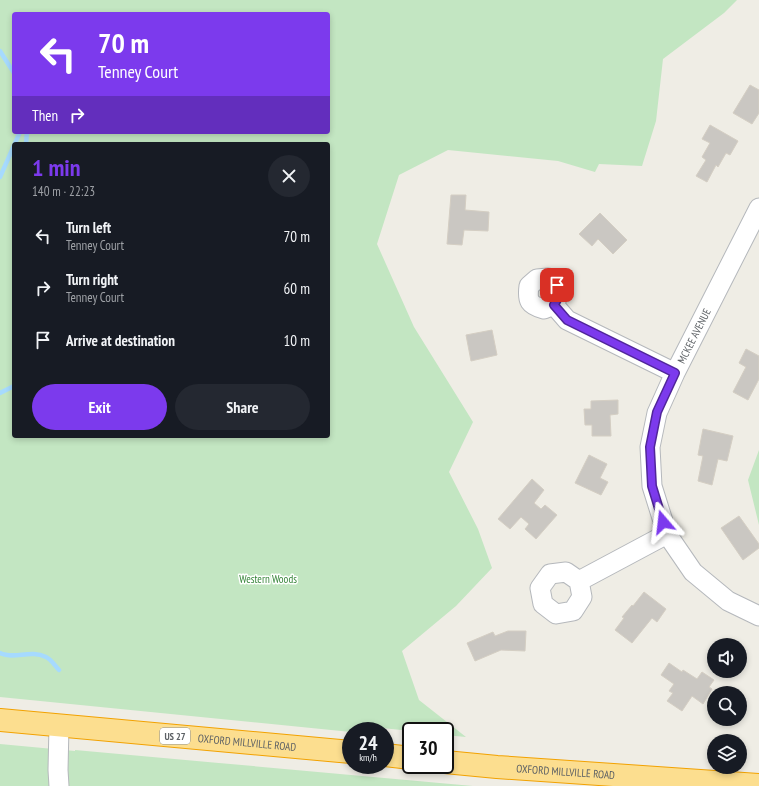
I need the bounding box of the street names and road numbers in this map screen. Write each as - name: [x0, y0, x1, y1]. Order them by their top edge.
- street label: MCKEE AVENUE: [674, 306, 714, 366]
- road number: US 27: [160, 728, 190, 744]
- street label: OXFORD MILLVILLE ROAD: [197, 731, 297, 754]
- street label: OXFORD MILLVILLE ROAD: [516, 761, 616, 782]

